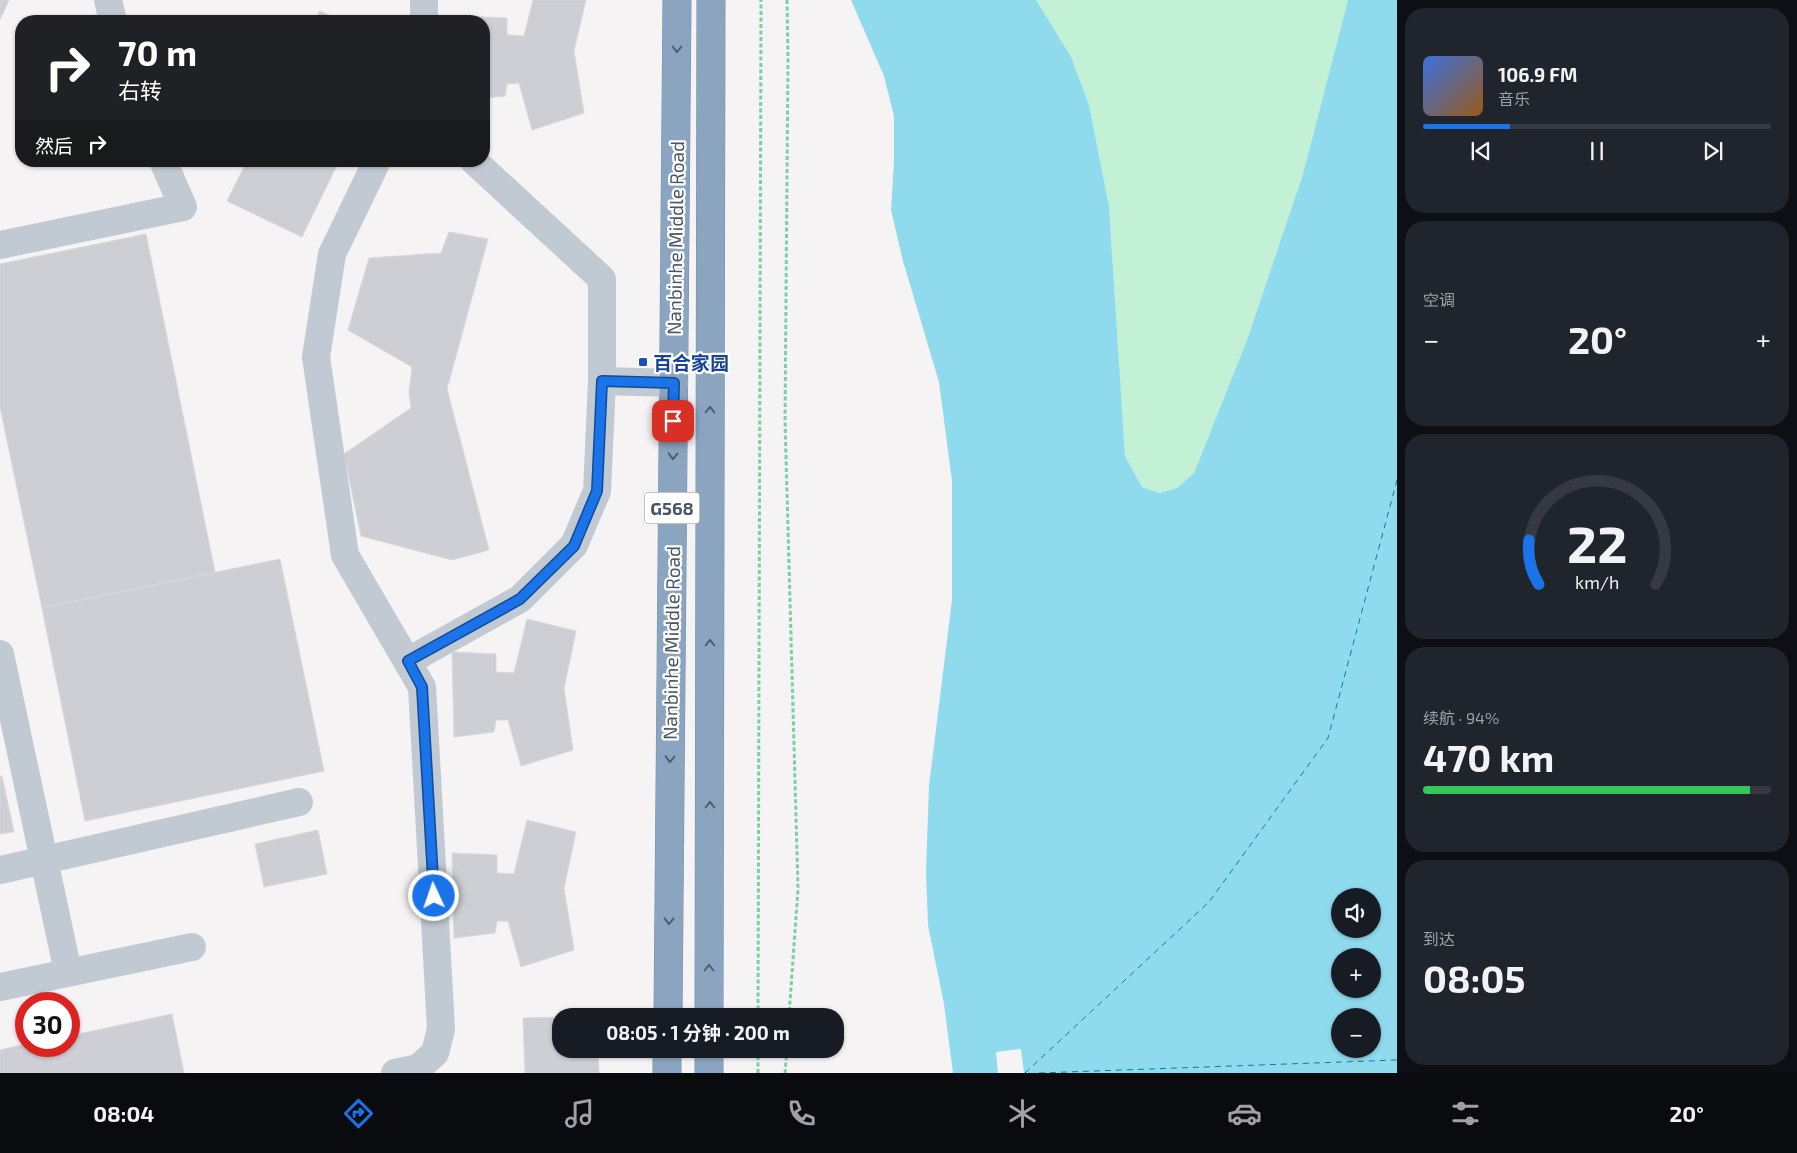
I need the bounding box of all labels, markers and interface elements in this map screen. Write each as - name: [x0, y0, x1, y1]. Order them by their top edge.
- text: 70 m: [118, 31, 197, 73]
- icon: right: [35, 35, 100, 100]
- one-way arrow: [672, 45, 682, 53]
- text: 106.9 FM: [1498, 63, 1577, 86]
- text: 右转: [118, 77, 162, 103]
- text: 音乐: [1498, 89, 1530, 108]
- icon: right: [83, 130, 111, 158]
- text: 然后: [35, 134, 73, 157]
- icon: previous: [1467, 137, 1495, 165]
- icon: pause: [1583, 137, 1611, 165]
- icon: next: [1699, 137, 1727, 165]
- street label: Nanbinhe Middle Road: [662, 141, 688, 335]
- text: 空调: [1423, 290, 1455, 309]
- text: 20°: [1568, 316, 1627, 362]
- text: −: [1423, 322, 1439, 356]
- text: +: [1756, 322, 1771, 356]
- place label: 百合家园: [653, 351, 729, 374]
- marker: 百合家园: [637, 356, 649, 368]
- pin: [652, 400, 694, 442]
- one-way arrow: [705, 406, 715, 414]
- icon: arrive: [659, 407, 687, 435]
- one-way arrow: [668, 452, 678, 460]
- road number: G568: [644, 492, 700, 524]
- text: 22: [1567, 511, 1627, 573]
- street label: Nanbinhe Middle Road: [658, 546, 684, 740]
- text: km/h: [1575, 571, 1619, 593]
- one-way arrow: [705, 638, 715, 646]
- text: 续航 · 94%: [1423, 708, 1499, 727]
- text: 470 km: [1423, 734, 1554, 780]
- one-way arrow: [665, 755, 675, 763]
- one-way arrow: [705, 801, 715, 808]
- position arrow: [407, 869, 459, 921]
- map controls: [1331, 888, 1381, 1058]
- button: sound: [1331, 888, 1381, 938]
- one-way arrow: [664, 918, 674, 925]
- text: 到达: [1423, 929, 1455, 948]
- button: +: [1331, 948, 1381, 998]
- text: 08:05: [1423, 955, 1525, 1001]
- one-way arrow: [704, 963, 714, 971]
- speed limit sign: 30: [15, 992, 80, 1057]
- button: −: [1331, 1008, 1381, 1058]
- text: 08:05 · 1 分钟 · 200 m: [606, 1021, 790, 1044]
- icon: directions: [341, 1096, 376, 1131]
- icon: music: [562, 1096, 597, 1131]
- icon: phone: [784, 1096, 819, 1131]
- icon: climate: [1005, 1096, 1040, 1131]
- icon: car: [1227, 1096, 1262, 1131]
- icon: filters: [1448, 1096, 1483, 1131]
- text: 08:04: [93, 1100, 154, 1126]
- text: 20°: [1670, 1100, 1704, 1126]

